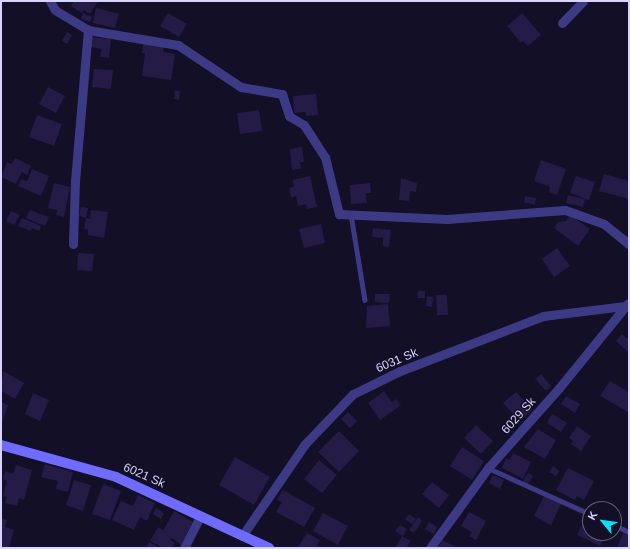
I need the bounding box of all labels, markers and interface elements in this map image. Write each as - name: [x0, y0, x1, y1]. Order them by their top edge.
- street label: 6031 Sk: [374, 346, 420, 376]
- street label: 6029 Sk: [499, 395, 539, 437]
- street label: 6021 Sk: [121, 460, 167, 492]
- north arrow: [582, 501, 622, 541]
- text: K: [585, 509, 600, 522]

